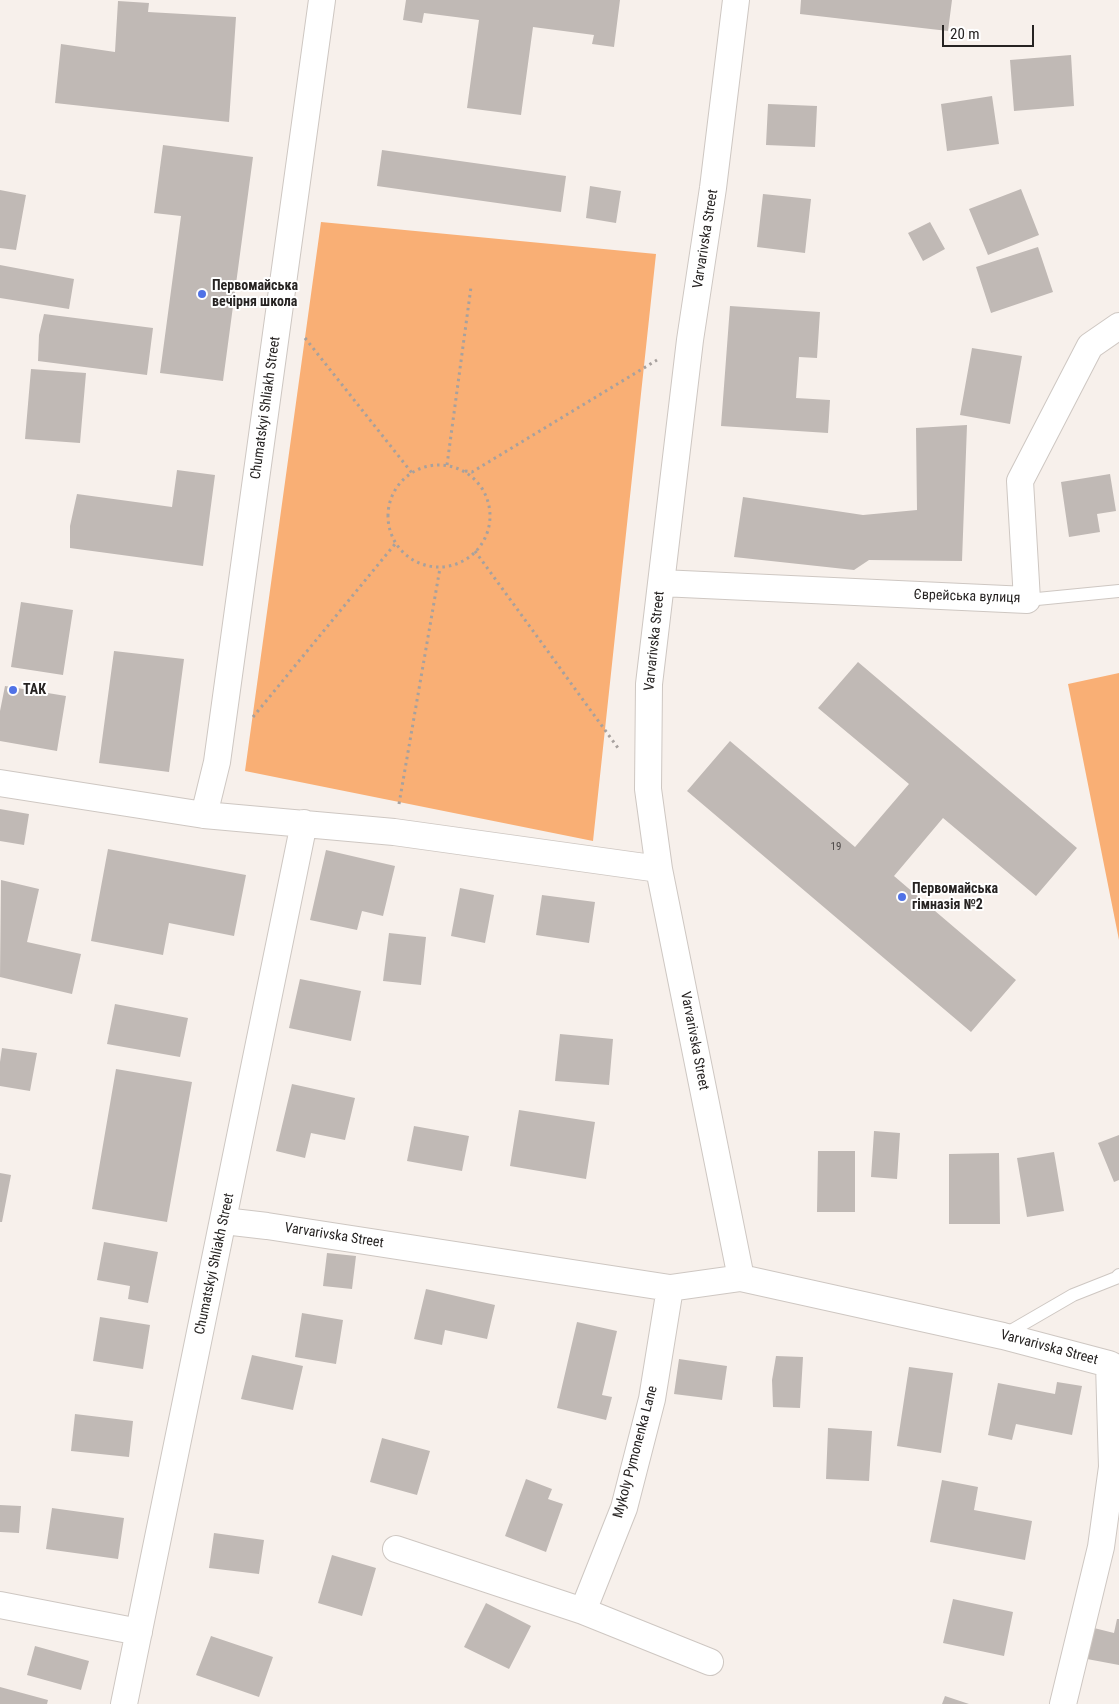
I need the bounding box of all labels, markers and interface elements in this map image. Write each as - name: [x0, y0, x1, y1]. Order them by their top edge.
- scale bar: [944, 15, 1036, 47]
- text: 20 m: [950, 25, 980, 43]
- street label: Varvarivska Street: [690, 188, 722, 290]
- place label: Первомайська вечірня школа: [212, 278, 298, 310]
- marker: Первомайська вечірня школа: [196, 288, 208, 300]
- street label: Chumatskyi Shliakh Street: [248, 336, 284, 480]
- street label: Єврейська вулиця: [913, 587, 1021, 607]
- street label: Varvarivska Street: [641, 590, 669, 692]
- place label: ТАК: [23, 682, 46, 698]
- marker: ТАК: [7, 684, 19, 696]
- house number: 19: [831, 840, 841, 854]
- place label: Первомайська гімназія №2: [912, 881, 998, 914]
- marker: Первомайська гімназія №2: [896, 891, 908, 903]
- street label: Varvarivska Street: [676, 990, 712, 1092]
- street label: Chumatskyi Shliakh Street: [192, 1192, 238, 1336]
- street label: Varvarivska Street: [283, 1220, 385, 1252]
- street label: Varvarivska Street: [998, 1327, 1100, 1369]
- street label: Mykoly Pymonenka Lane: [610, 1384, 662, 1520]

